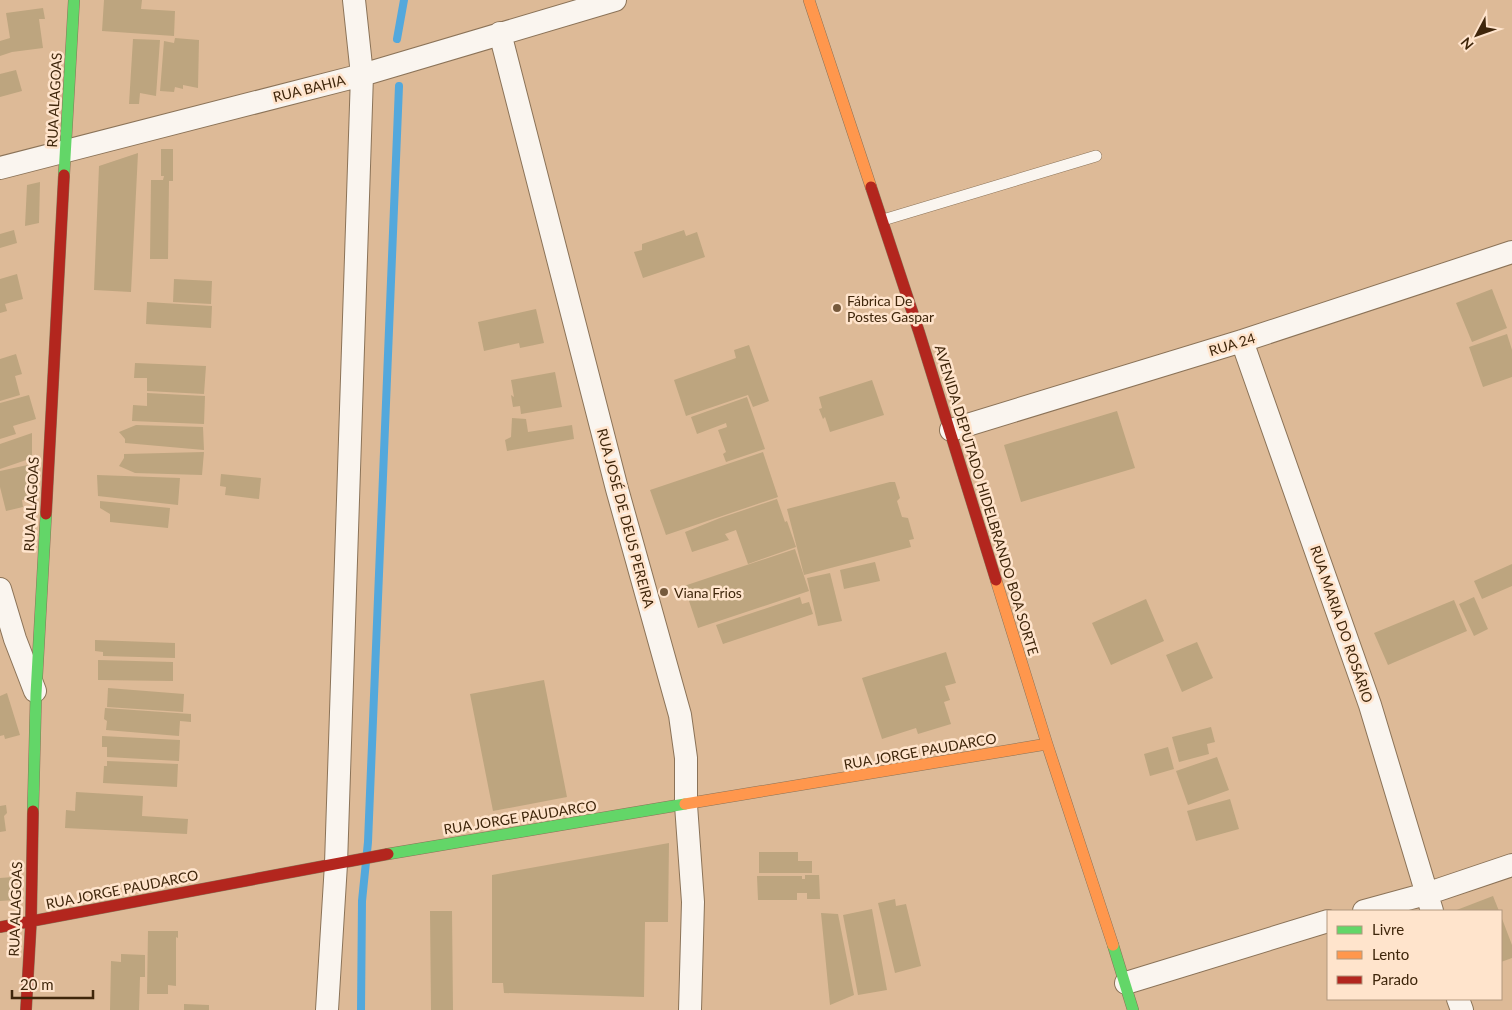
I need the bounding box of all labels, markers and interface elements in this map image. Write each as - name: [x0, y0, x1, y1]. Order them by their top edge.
- north arrow: [1452, 10, 1502, 60]
- text: N: [1457, 34, 1477, 54]
- street label: RUA ALAGOAS: [43, 52, 65, 148]
- street label: RUA BAHIA: [271, 71, 347, 105]
- place label: Fábrica De Postes Gaspar: [847, 292, 934, 325]
- marker: Fábrica De Postes Gaspar: [831, 302, 843, 314]
- street label: RUA 24: [1207, 329, 1257, 359]
- street label: AVENIDA DEPUTADO HIDELBRANDO BOA SORTE: [932, 343, 1042, 657]
- street label: RUA JOSÉ DE DEUS PEREIRA: [594, 426, 658, 610]
- street label: RUA ALAGOAS: [20, 456, 42, 552]
- street label: RUA MARIA DO ROSÁRIO: [1307, 543, 1377, 705]
- place label: Viana Frios: [674, 584, 742, 601]
- marker: Viana Frios: [658, 586, 670, 598]
- street label: RUA JORGE PAUDARCO: [842, 729, 998, 773]
- street label: RUA JORGE PAUDARCO: [442, 796, 598, 838]
- street label: RUA ALAGOAS: [5, 861, 25, 957]
- street label: RUA JORGE PAUDARCO: [44, 866, 200, 912]
- legend: [1327, 910, 1502, 1000]
- text: Livre: [1372, 920, 1404, 938]
- text: Lento: [1372, 945, 1409, 963]
- scale bar: [12, 968, 94, 1000]
- text: Parado: [1372, 970, 1418, 988]
- text: 20 m: [20, 975, 54, 993]

